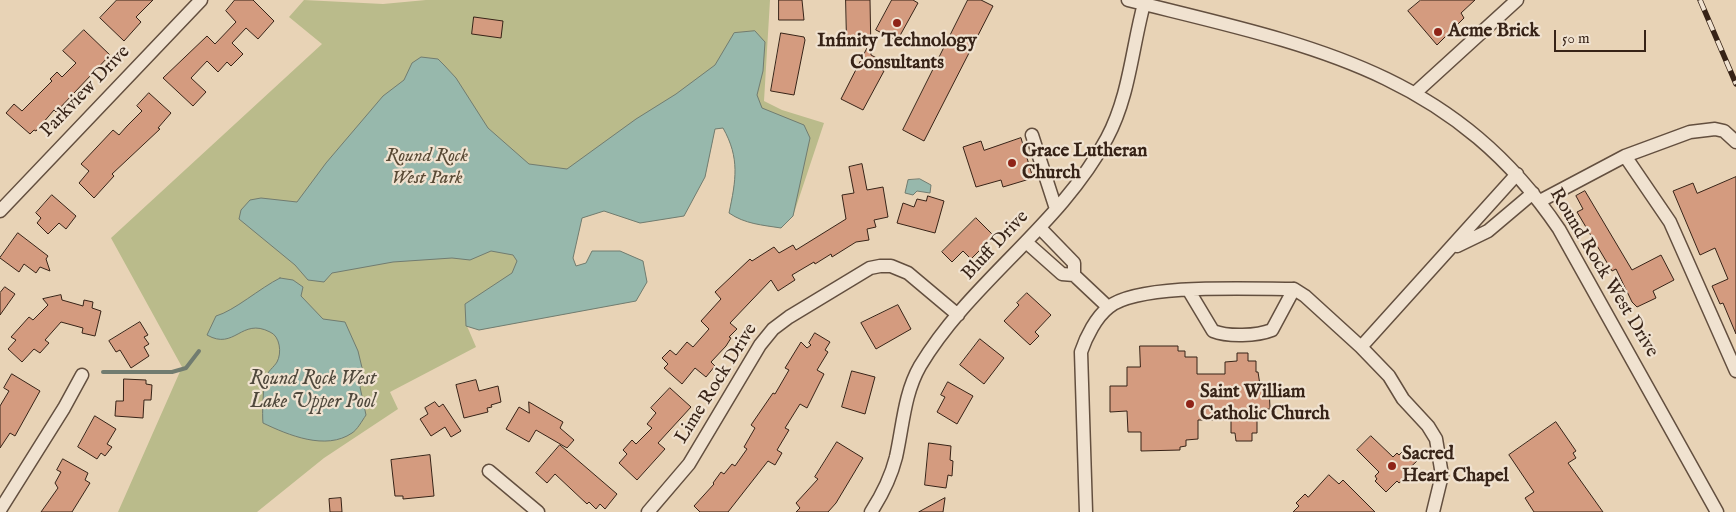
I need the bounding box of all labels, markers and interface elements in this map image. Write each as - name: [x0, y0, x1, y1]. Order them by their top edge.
- marker: Infinity Technology Consultants: [891, 17, 903, 29]
- scale bar: [1556, 20, 1648, 52]
- place label: Acme Brick: [1448, 21, 1539, 43]
- marker: Acme Brick: [1432, 26, 1444, 38]
- text: 50 m: [1562, 29, 1590, 48]
- place label: Infinity Technology Consultants: [817, 31, 977, 75]
- street label: Parkview Drive: [36, 41, 136, 143]
- place label: Grace Lutheran Church: [1022, 141, 1147, 185]
- park label: Round Rock West Park: [386, 146, 468, 190]
- marker: Grace Lutheran Church: [1006, 157, 1018, 169]
- street label: Round Rock West Drive: [1543, 184, 1663, 362]
- street label: Bluff Drive: [958, 206, 1034, 286]
- street label: Lime Rock Drive: [671, 320, 763, 448]
- water label: Round Rock West Lake Upper Pool: [250, 368, 376, 415]
- place label: Saint William Catholic Church: [1200, 382, 1330, 426]
- marker: Saint William Catholic Church: [1184, 398, 1196, 410]
- place label: Sacred Heart Chapel: [1402, 444, 1509, 488]
- marker: Sacred Heart Chapel: [1386, 460, 1398, 472]

